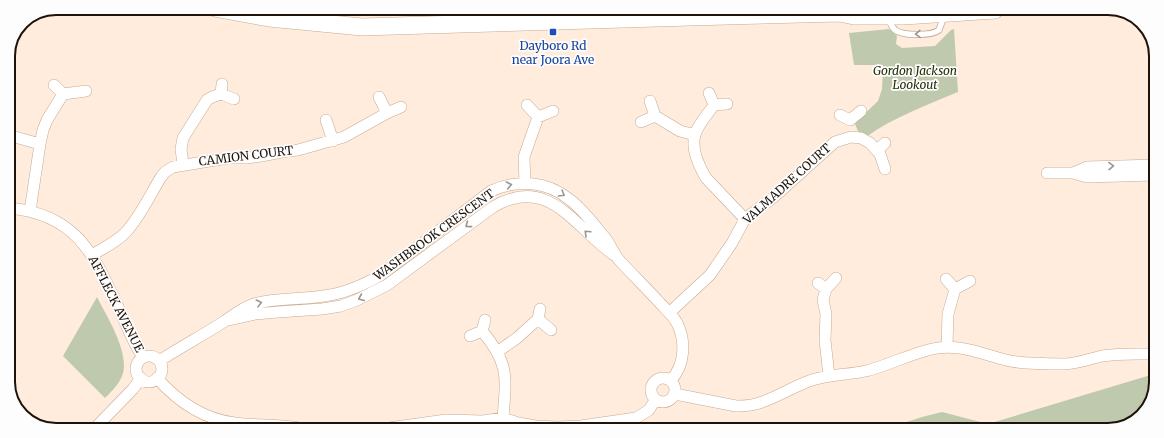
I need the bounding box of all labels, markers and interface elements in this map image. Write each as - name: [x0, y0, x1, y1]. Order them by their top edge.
- marker: Dayboro Rd near Joora Ave: [548, 27, 558, 37]
- one-way arrow: [915, 30, 921, 38]
- place label: Dayboro Rd near Joora Ave: [512, 38, 594, 67]
- park label: Gordon Jackson Lookout: [873, 63, 957, 92]
- street label: VALMADRE COURT: [739, 140, 834, 228]
- street label: CAMION COURT: [198, 142, 295, 169]
- one-way arrow: [1108, 162, 1114, 170]
- one-way arrow: [506, 181, 512, 190]
- street label: WASHBROOK CRESCENT: [370, 185, 498, 284]
- one-way arrow: [558, 190, 565, 197]
- one-way arrow: [465, 220, 472, 227]
- one-way arrow: [584, 231, 592, 238]
- street label: AFFLECK AVENUE: [85, 252, 147, 355]
- one-way arrow: [357, 294, 364, 302]
- one-way arrow: [256, 300, 262, 308]

